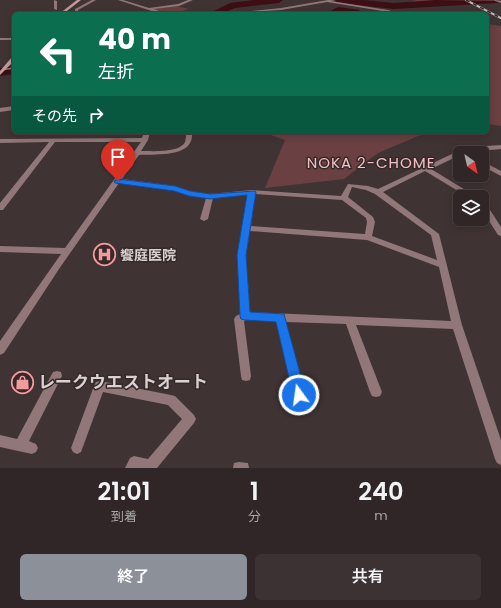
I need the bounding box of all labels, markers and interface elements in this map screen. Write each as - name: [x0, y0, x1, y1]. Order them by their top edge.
- text: 40 m: [98, 20, 171, 59]
- icon: left: [32, 28, 84, 80]
- text: 左折: [98, 59, 134, 84]
- icon: right: [85, 104, 107, 126]
- text: その先: [32, 105, 77, 126]
- pin: [101, 140, 135, 181]
- icon: arrive: [107, 146, 129, 168]
- north arrow: [453, 146, 489, 182]
- map controls: [453, 146, 489, 226]
- district label: NOKA 2-CHOME: [307, 152, 435, 173]
- button: layers: [453, 190, 489, 226]
- hospital icon: 饗庭医院: [91, 242, 117, 268]
- place label: 饗庭医院: [120, 245, 176, 265]
- shop icon: レークウエストオート: [10, 369, 36, 395]
- place label: レークウエストオート: [38, 370, 208, 394]
- position arrow: [278, 374, 320, 416]
- text: 21:01: [97, 475, 150, 508]
- text: 1: [250, 475, 259, 508]
- text: 240: [358, 475, 404, 508]
- text: m: [374, 506, 388, 525]
- text: 到着: [111, 507, 137, 526]
- text: 分: [248, 507, 261, 526]
- button: 終了: [20, 554, 247, 600]
- button: 共有: [255, 554, 481, 600]

